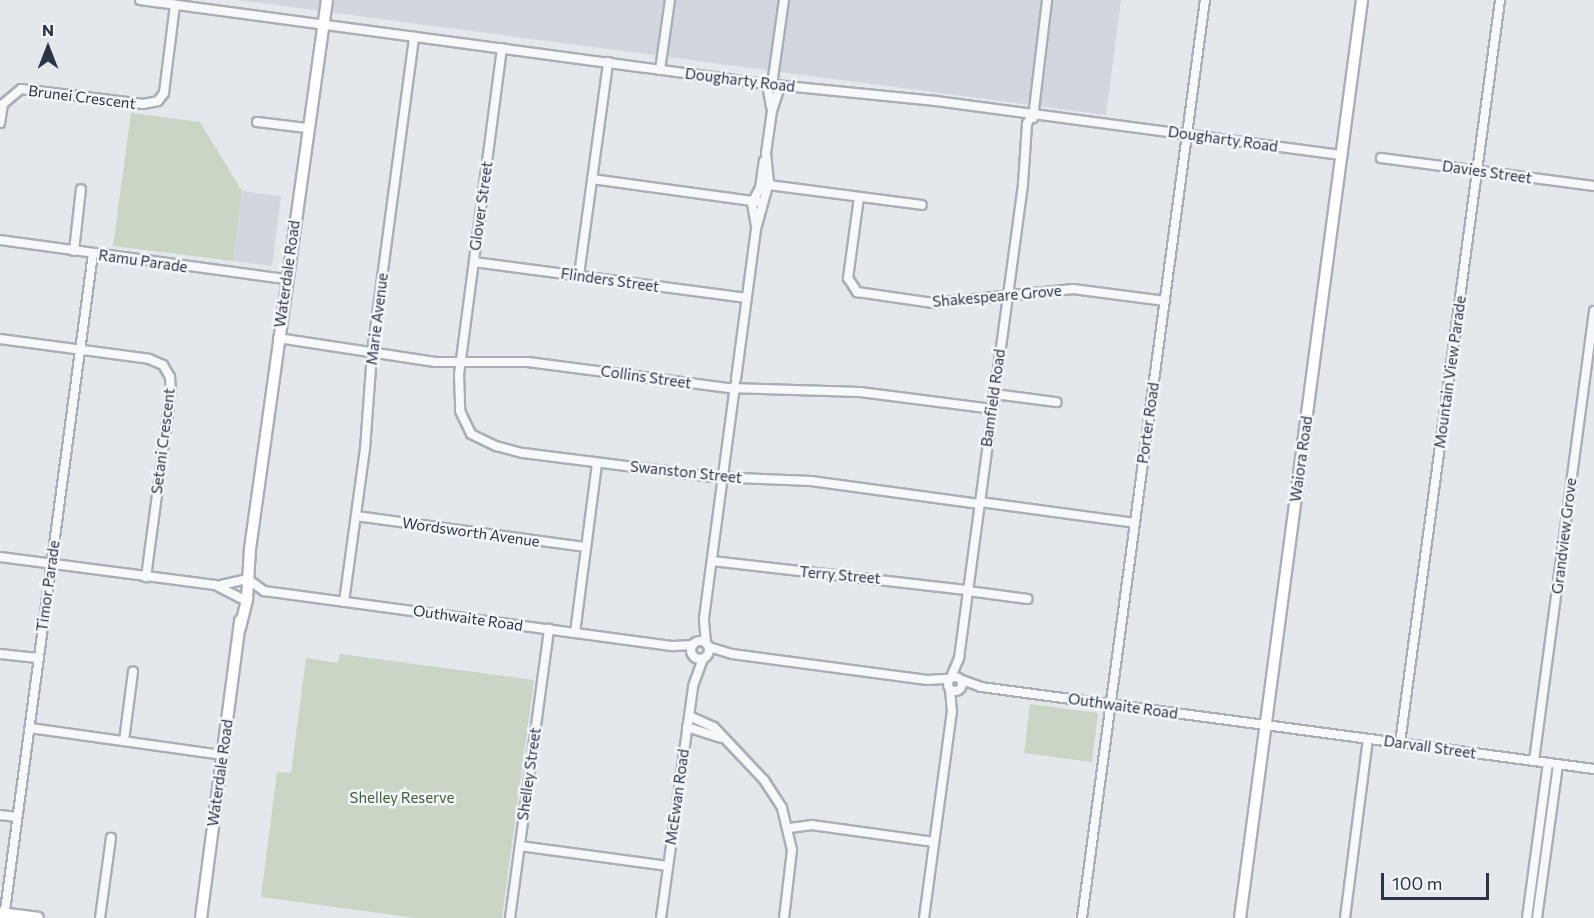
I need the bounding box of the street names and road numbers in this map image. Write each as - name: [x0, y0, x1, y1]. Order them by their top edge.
- street label: Dougharty Road: [684, 64, 796, 96]
- street label: Brunei Crescent: [27, 81, 137, 113]
- street label: Dougharty Road: [1167, 122, 1279, 156]
- street label: Davies Street: [1441, 157, 1533, 187]
- street label: Glover Street: [466, 160, 496, 252]
- street label: Waterdale Road: [271, 219, 303, 329]
- street label: Ramu Parade: [97, 246, 189, 276]
- street label: Flinders Street: [560, 264, 660, 296]
- street label: Marie Avenue: [362, 272, 392, 366]
- street label: Shakespeare Grove: [932, 281, 1062, 311]
- street label: Mountain View Parade: [1430, 295, 1470, 449]
- street label: Bamfield Road: [977, 348, 1009, 448]
- street label: Collins Street: [599, 362, 693, 392]
- street label: Porter Road: [1133, 381, 1163, 465]
- street label: Setani Crescent: [148, 387, 178, 495]
- street label: Waiora Road: [1286, 415, 1316, 503]
- street label: Swanston Street: [629, 457, 743, 487]
- street label: Grandview Grove: [1548, 477, 1580, 595]
- street label: Wordsworth Avenue: [401, 513, 541, 551]
- street label: Timor Parade: [33, 539, 63, 633]
- street label: Terry Street: [799, 562, 881, 588]
- street label: Outhwaite Road: [412, 601, 524, 635]
- street label: Outhwaite Road: [1067, 689, 1179, 723]
- street label: Waterdale Road: [204, 718, 236, 828]
- street label: Shelley Street: [514, 726, 544, 822]
- street label: Darvall Street: [1383, 732, 1477, 762]
- street label: McEwan Road: [661, 748, 693, 846]

